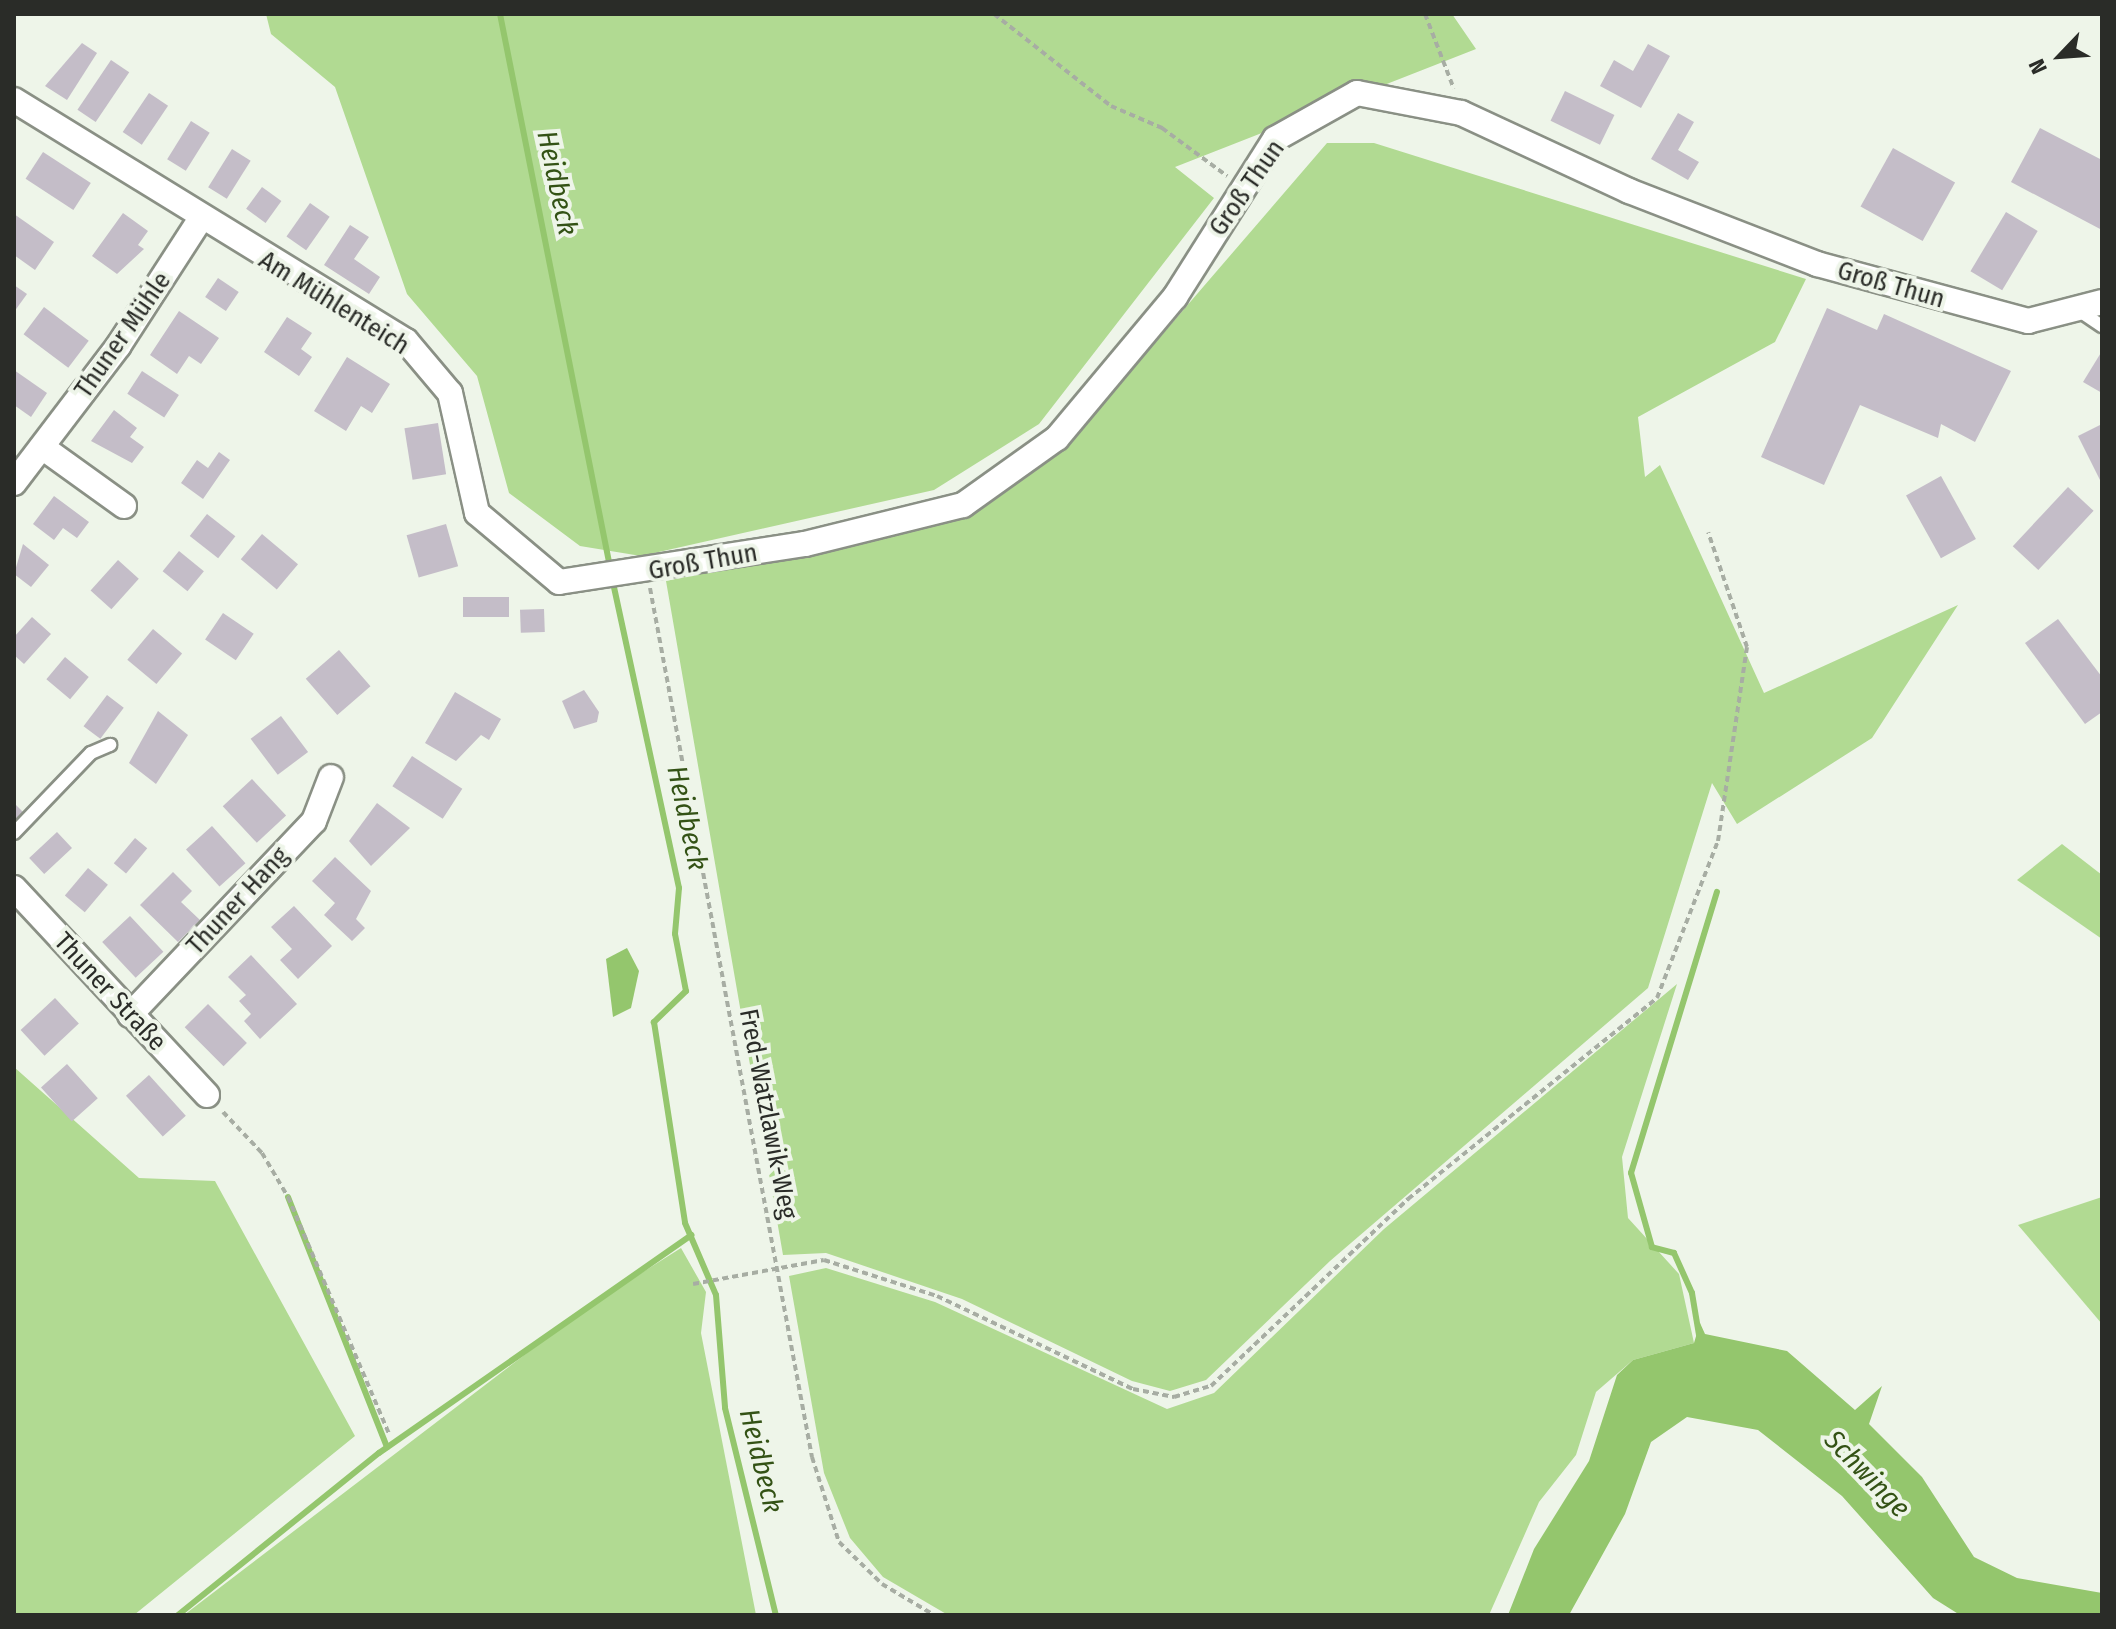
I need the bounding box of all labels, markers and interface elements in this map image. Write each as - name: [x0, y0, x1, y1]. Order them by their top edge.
- north arrow: [2020, 16, 2100, 96]
- text: N: [2023, 55, 2053, 78]
- water label: Heidbeck: [530, 128, 584, 238]
- street label: Groß Thun: [1203, 134, 1291, 242]
- street label: Am Mühlenteich: [253, 244, 415, 362]
- street label: Groß Thun: [1834, 255, 1948, 315]
- street label: Thuner Mühle: [68, 266, 178, 404]
- street label: Groß Thun: [646, 537, 760, 587]
- water label: Heidbeck: [660, 763, 714, 873]
- street label: Thuner Hang: [180, 841, 296, 961]
- street label: Thuner Straße: [47, 926, 173, 1058]
- street label: Fred-Watzlawik-Weg: [732, 1006, 804, 1222]
- water label: Heidbeck: [732, 1406, 790, 1516]
- water label: Schwinge: [1817, 1423, 1917, 1525]

